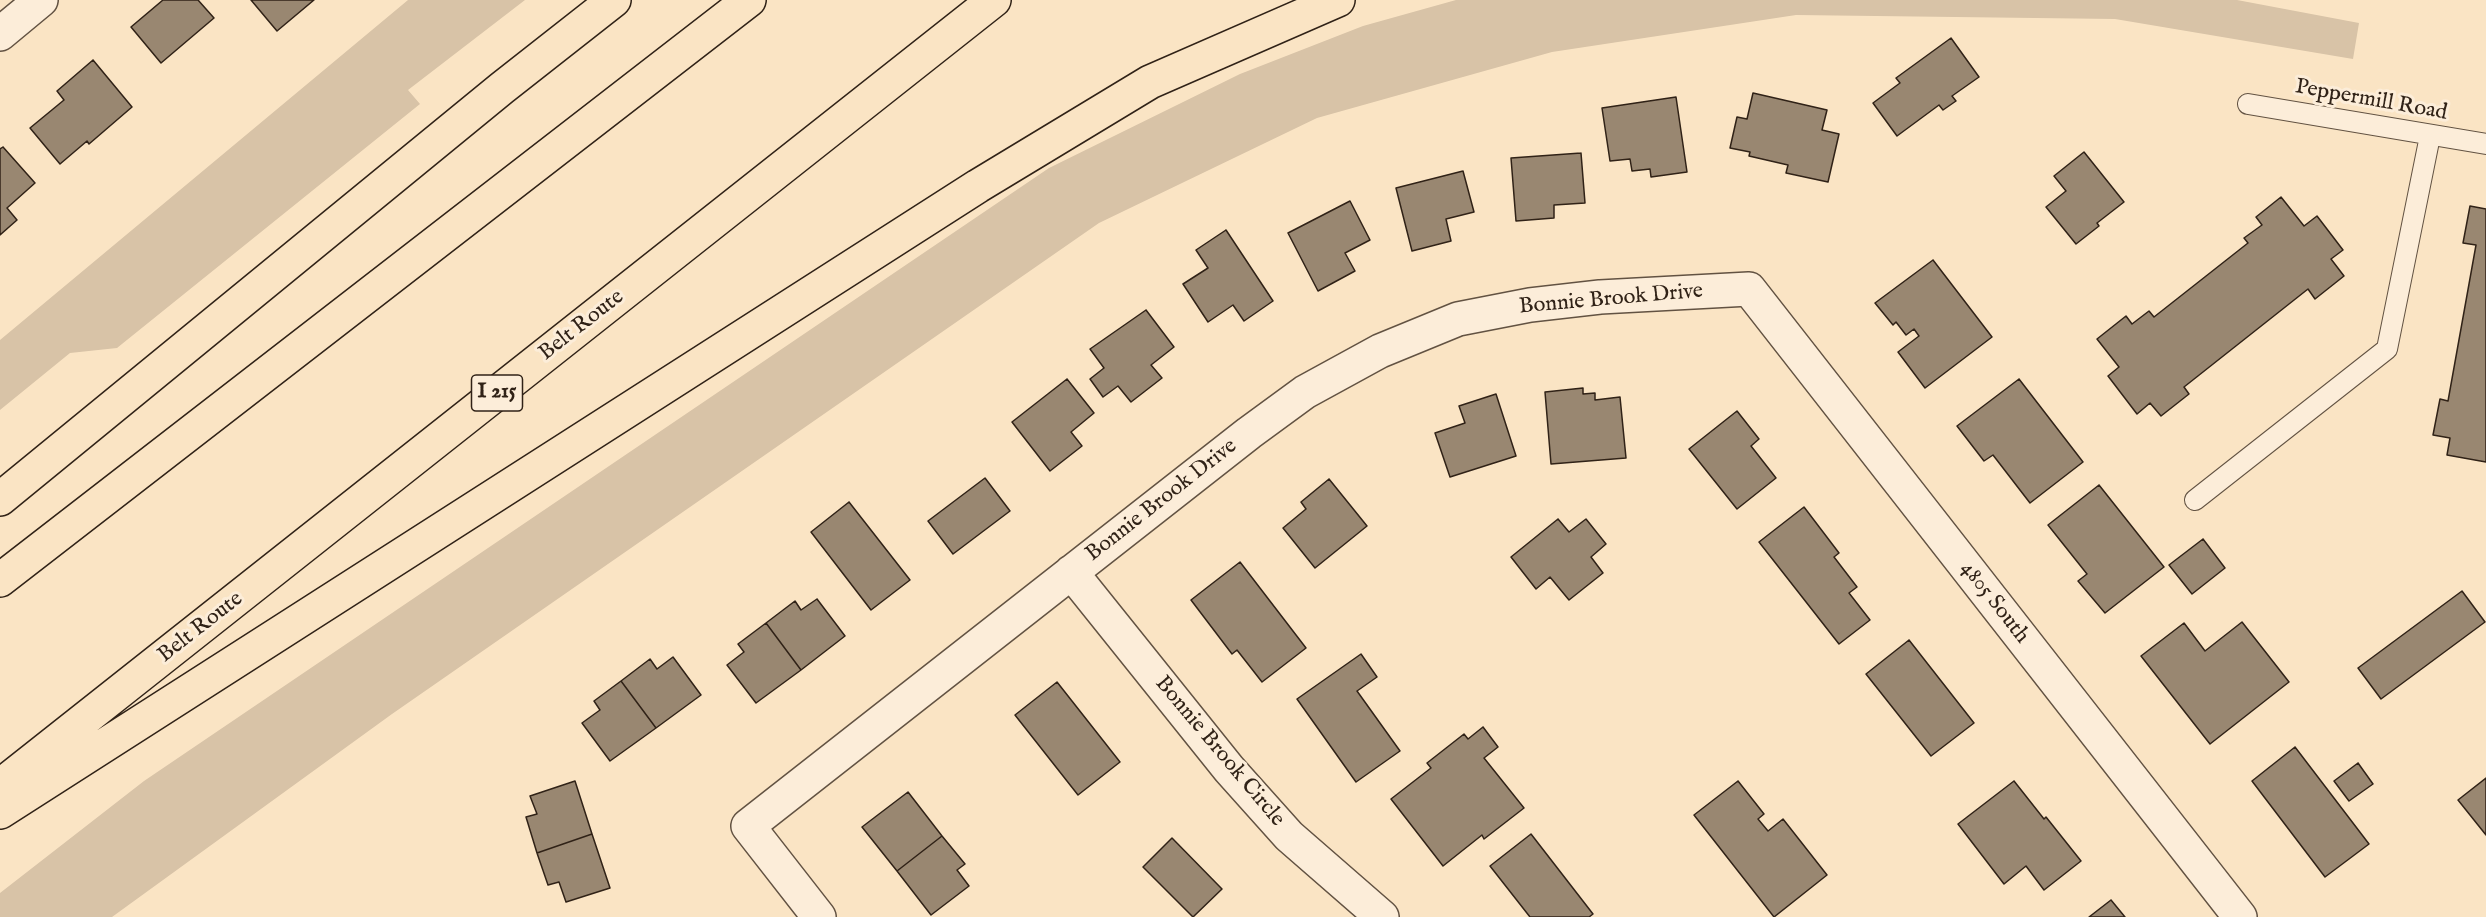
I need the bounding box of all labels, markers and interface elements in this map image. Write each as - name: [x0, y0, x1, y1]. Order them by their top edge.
- street label: Peppermill Road: [2293, 75, 2449, 127]
- street label: Bonnie Brook Drive: [1518, 279, 1704, 321]
- street label: Belt Route: [534, 285, 630, 367]
- road number: I 215: [472, 375, 522, 411]
- street label: Bonnie Brook Drive: [1081, 434, 1243, 568]
- street label: 4805 South: [1954, 557, 2034, 649]
- street label: Belt Route: [153, 587, 249, 669]
- street label: Bonnie Brook Circle: [1148, 671, 1290, 833]

